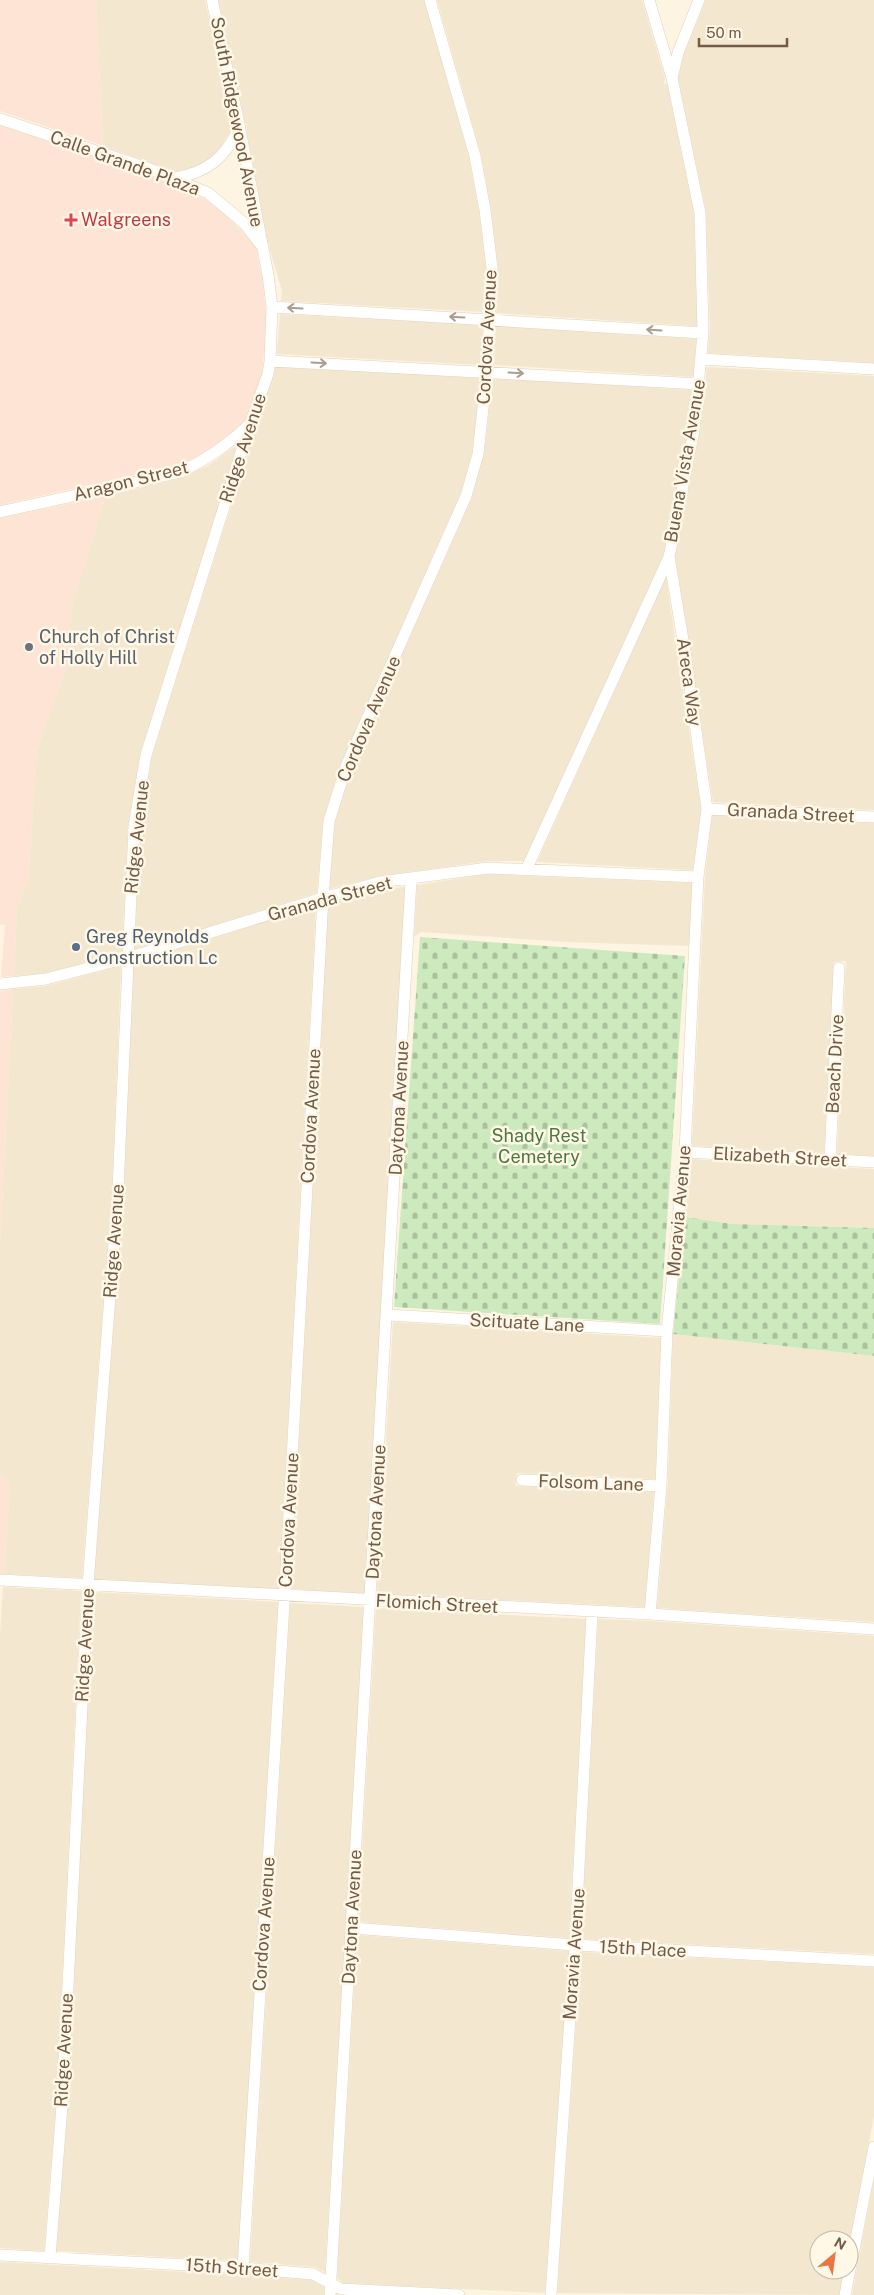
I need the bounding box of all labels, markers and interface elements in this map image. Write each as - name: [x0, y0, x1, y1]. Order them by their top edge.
- street label: South Ridgewood Avenue: [207, 15, 268, 229]
- scale bar: [699, 15, 786, 47]
- text: 50 m: [706, 24, 741, 41]
- street label: Calle Grande Plaza: [47, 126, 203, 199]
- place label: Walgreens: [81, 209, 171, 230]
- marker: Walgreens: [65, 214, 77, 226]
- street label: Cordova Avenue: [472, 269, 501, 405]
- one-way arrow: [287, 304, 303, 313]
- one-way arrow: [450, 313, 466, 322]
- one-way arrow: [647, 325, 663, 335]
- one-way arrow: [310, 358, 327, 368]
- one-way arrow: [508, 369, 524, 378]
- street label: Buena Vista Avenue: [660, 378, 709, 544]
- street label: Ridge Avenue: [215, 390, 270, 505]
- street label: Aragon Street: [71, 456, 191, 505]
- place label: Church of Christ of Holly Hill: [39, 626, 175, 668]
- street label: Areca Way: [673, 636, 706, 728]
- marker: Church of Christ of Holly Hill: [23, 641, 35, 653]
- street label: Cordova Avenue: [332, 652, 405, 785]
- street label: Ridge Avenue: [120, 779, 153, 895]
- street label: Granada Street: [727, 799, 855, 826]
- street label: Granada Street: [265, 872, 394, 925]
- place label: Greg Reynolds Construction Lc: [86, 926, 218, 968]
- marker: Greg Reynolds Construction Lc: [70, 941, 82, 953]
- street label: Beach Drive: [821, 1014, 848, 1114]
- street label: Daytona Avenue: [384, 1040, 413, 1176]
- street label: Cordova Avenue: [296, 1048, 325, 1184]
- park label: Shady Rest Cemetery: [492, 1125, 586, 1167]
- street label: Elizabeth Street: [712, 1143, 848, 1171]
- street label: Moravia Avenue: [662, 1144, 695, 1278]
- street label: Ridge Avenue: [99, 1183, 128, 1299]
- street label: Scituate Lane: [469, 1309, 585, 1336]
- street label: Daytona Avenue: [361, 1444, 390, 1580]
- street label: Cordova Avenue: [274, 1452, 303, 1588]
- street label: Folsom Lane: [538, 1470, 644, 1495]
- street label: Ridge Avenue: [71, 1587, 98, 1703]
- street label: Flomich Street: [375, 1590, 499, 1617]
- street label: Daytona Avenue: [337, 1849, 366, 1985]
- street label: Cordova Avenue: [248, 1856, 279, 1992]
- street label: Moravia Avenue: [558, 1887, 589, 2021]
- street label: 15th Place: [599, 1936, 687, 1961]
- street label: Ridge Avenue: [50, 1992, 77, 2108]
- north arrow: [809, 2230, 859, 2280]
- text: N: [832, 2234, 849, 2253]
- street label: 15th Street: [185, 2254, 279, 2281]

